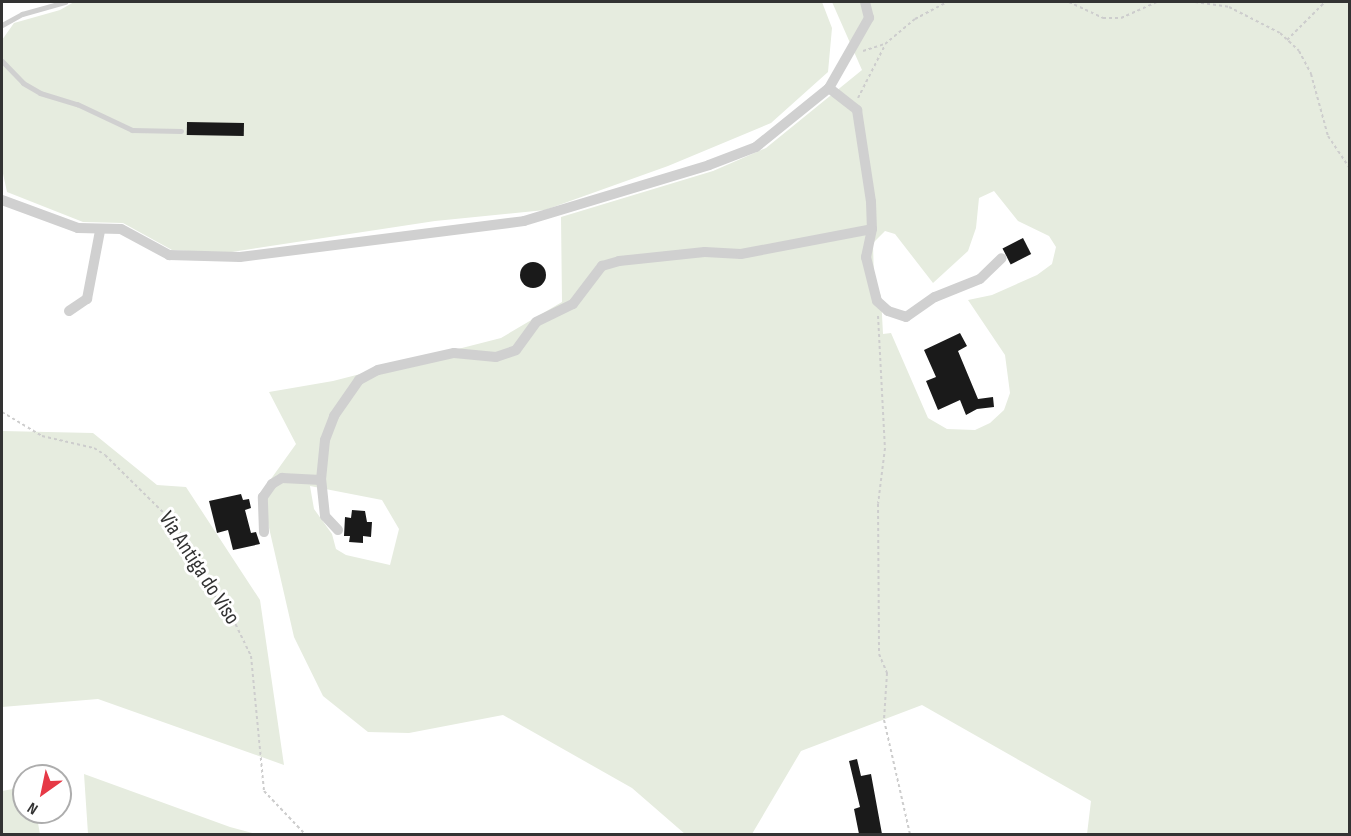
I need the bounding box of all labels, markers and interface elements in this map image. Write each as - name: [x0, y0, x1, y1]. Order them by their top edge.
- street label: Via Antiga do Viso: [153, 507, 245, 629]
- north arrow: [12, 764, 72, 824]
- text: N: [24, 798, 42, 818]

